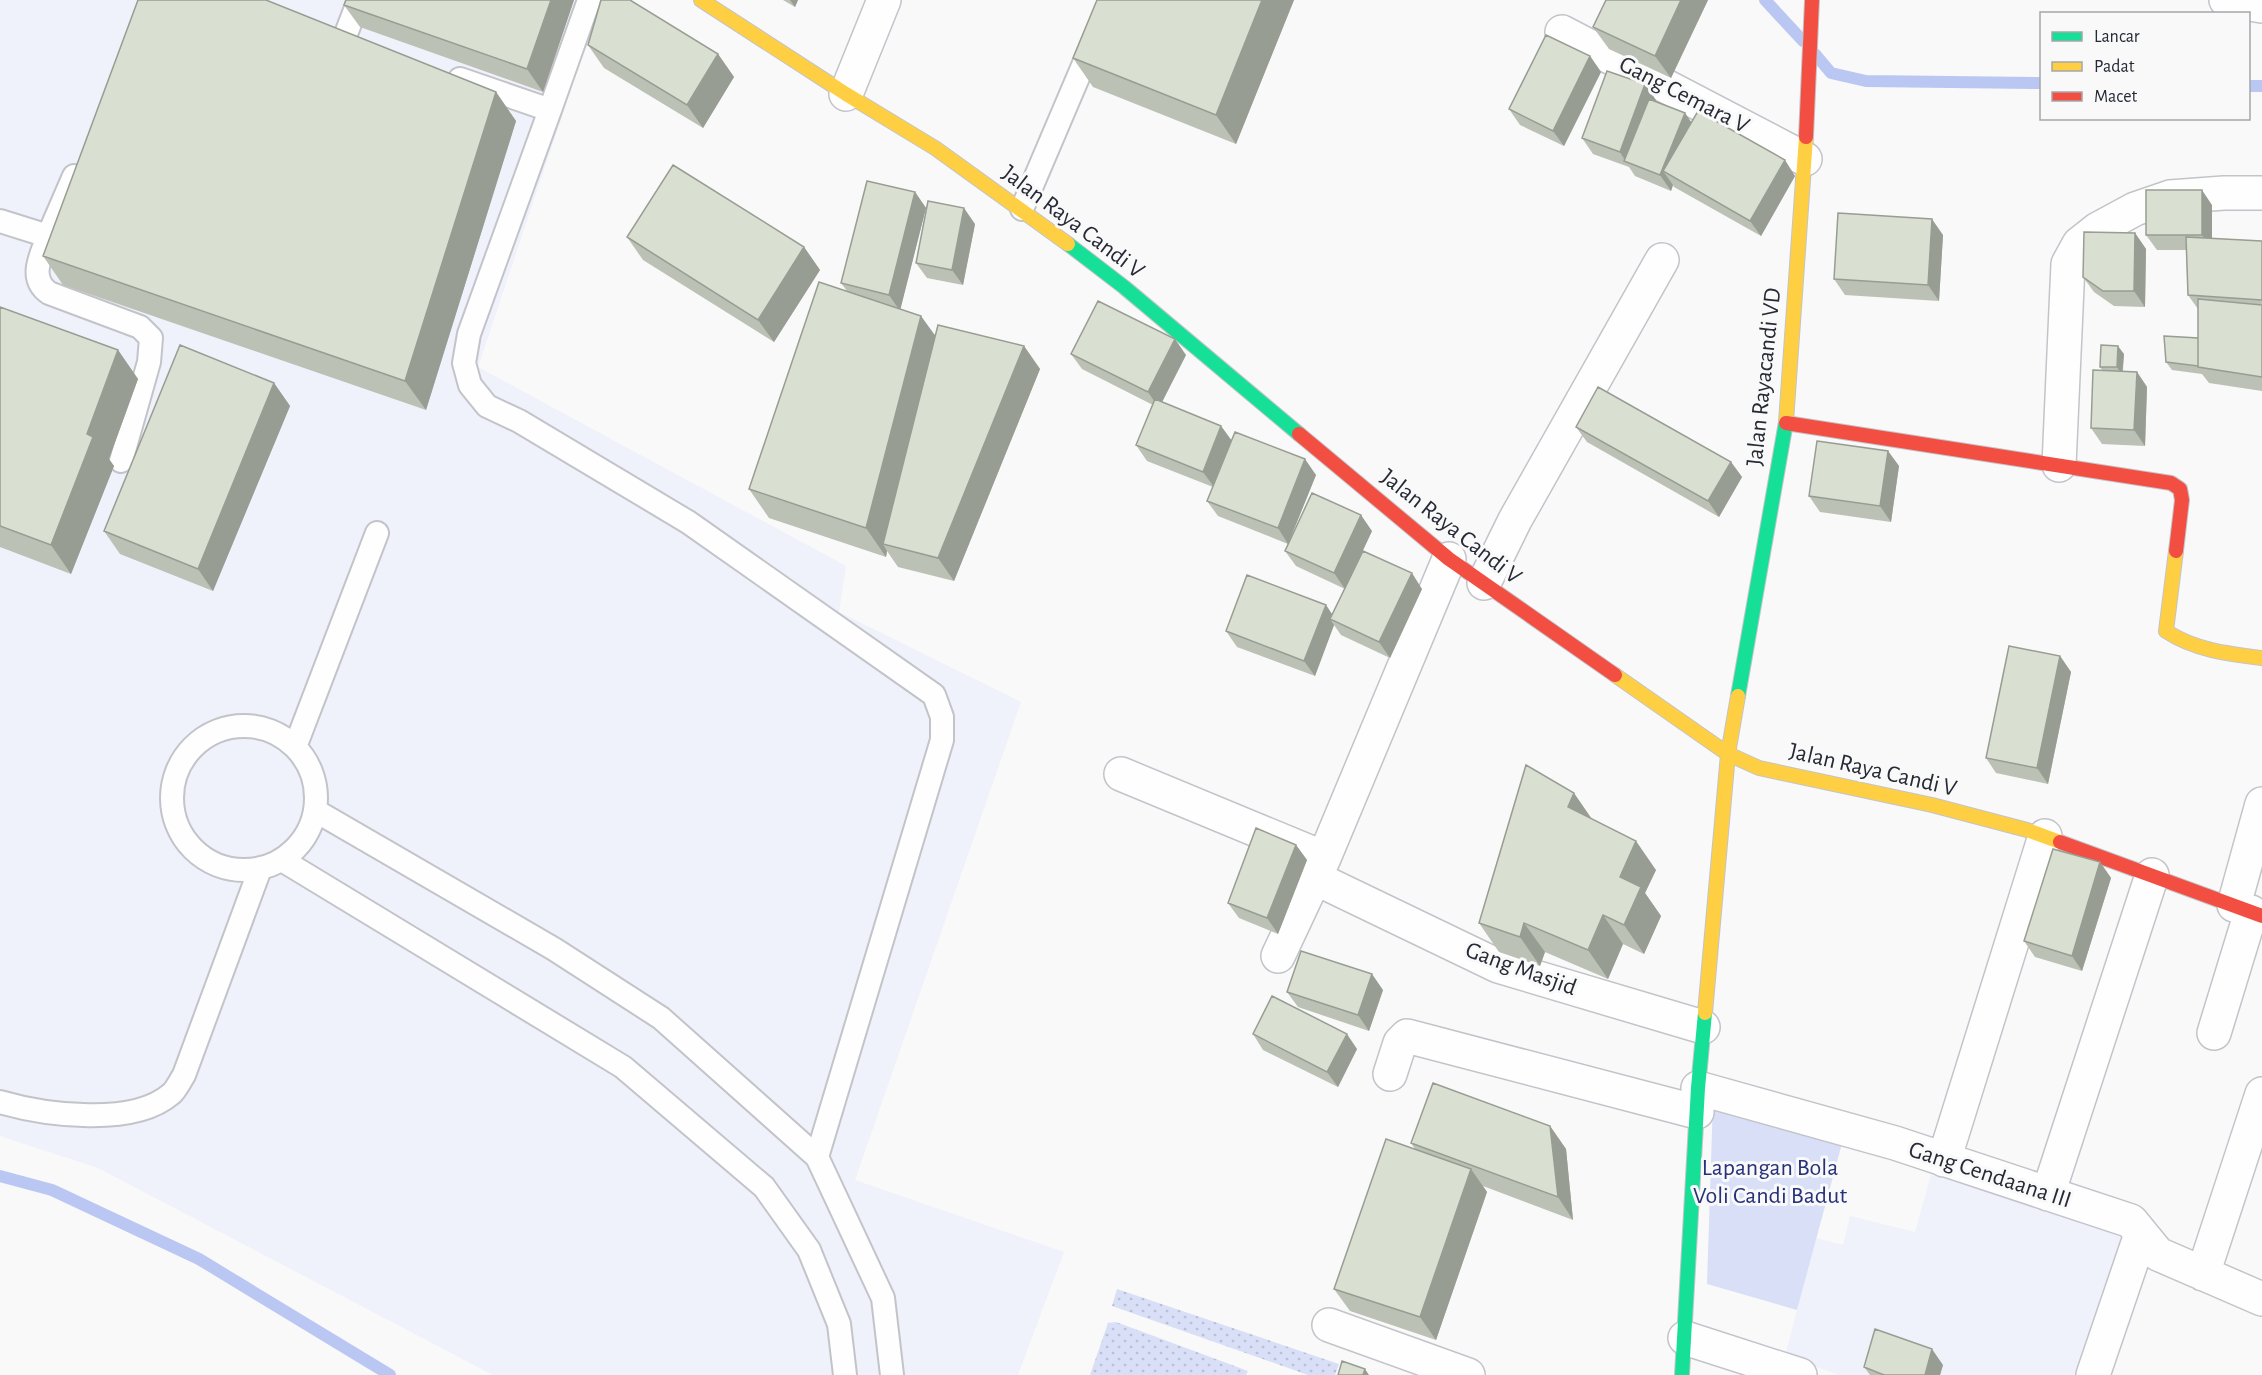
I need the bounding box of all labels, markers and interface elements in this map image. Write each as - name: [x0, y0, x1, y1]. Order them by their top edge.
- legend: [2040, 12, 2250, 120]
- text: Lancar: [2094, 28, 2140, 46]
- street label: Gang Cemara V: [1615, 52, 1753, 138]
- text: Padat: [2094, 58, 2135, 76]
- text: Macet: [2094, 88, 2138, 106]
- street label: Jalan Raya Candi V: [997, 161, 1149, 283]
- street label: Jalan Rayacandi VD: [1743, 287, 1785, 467]
- street label: Jalan Raya Candi V: [1376, 465, 1526, 589]
- street label: Jalan Raya Candi V: [1787, 739, 1960, 801]
- street label: Gang Masjid: [1462, 938, 1580, 1000]
- street label: Gang Cendaana III: [1906, 1137, 2074, 1213]
- park label: Lapangan Bola Voli Candi Badut: [1693, 1156, 1847, 1208]

